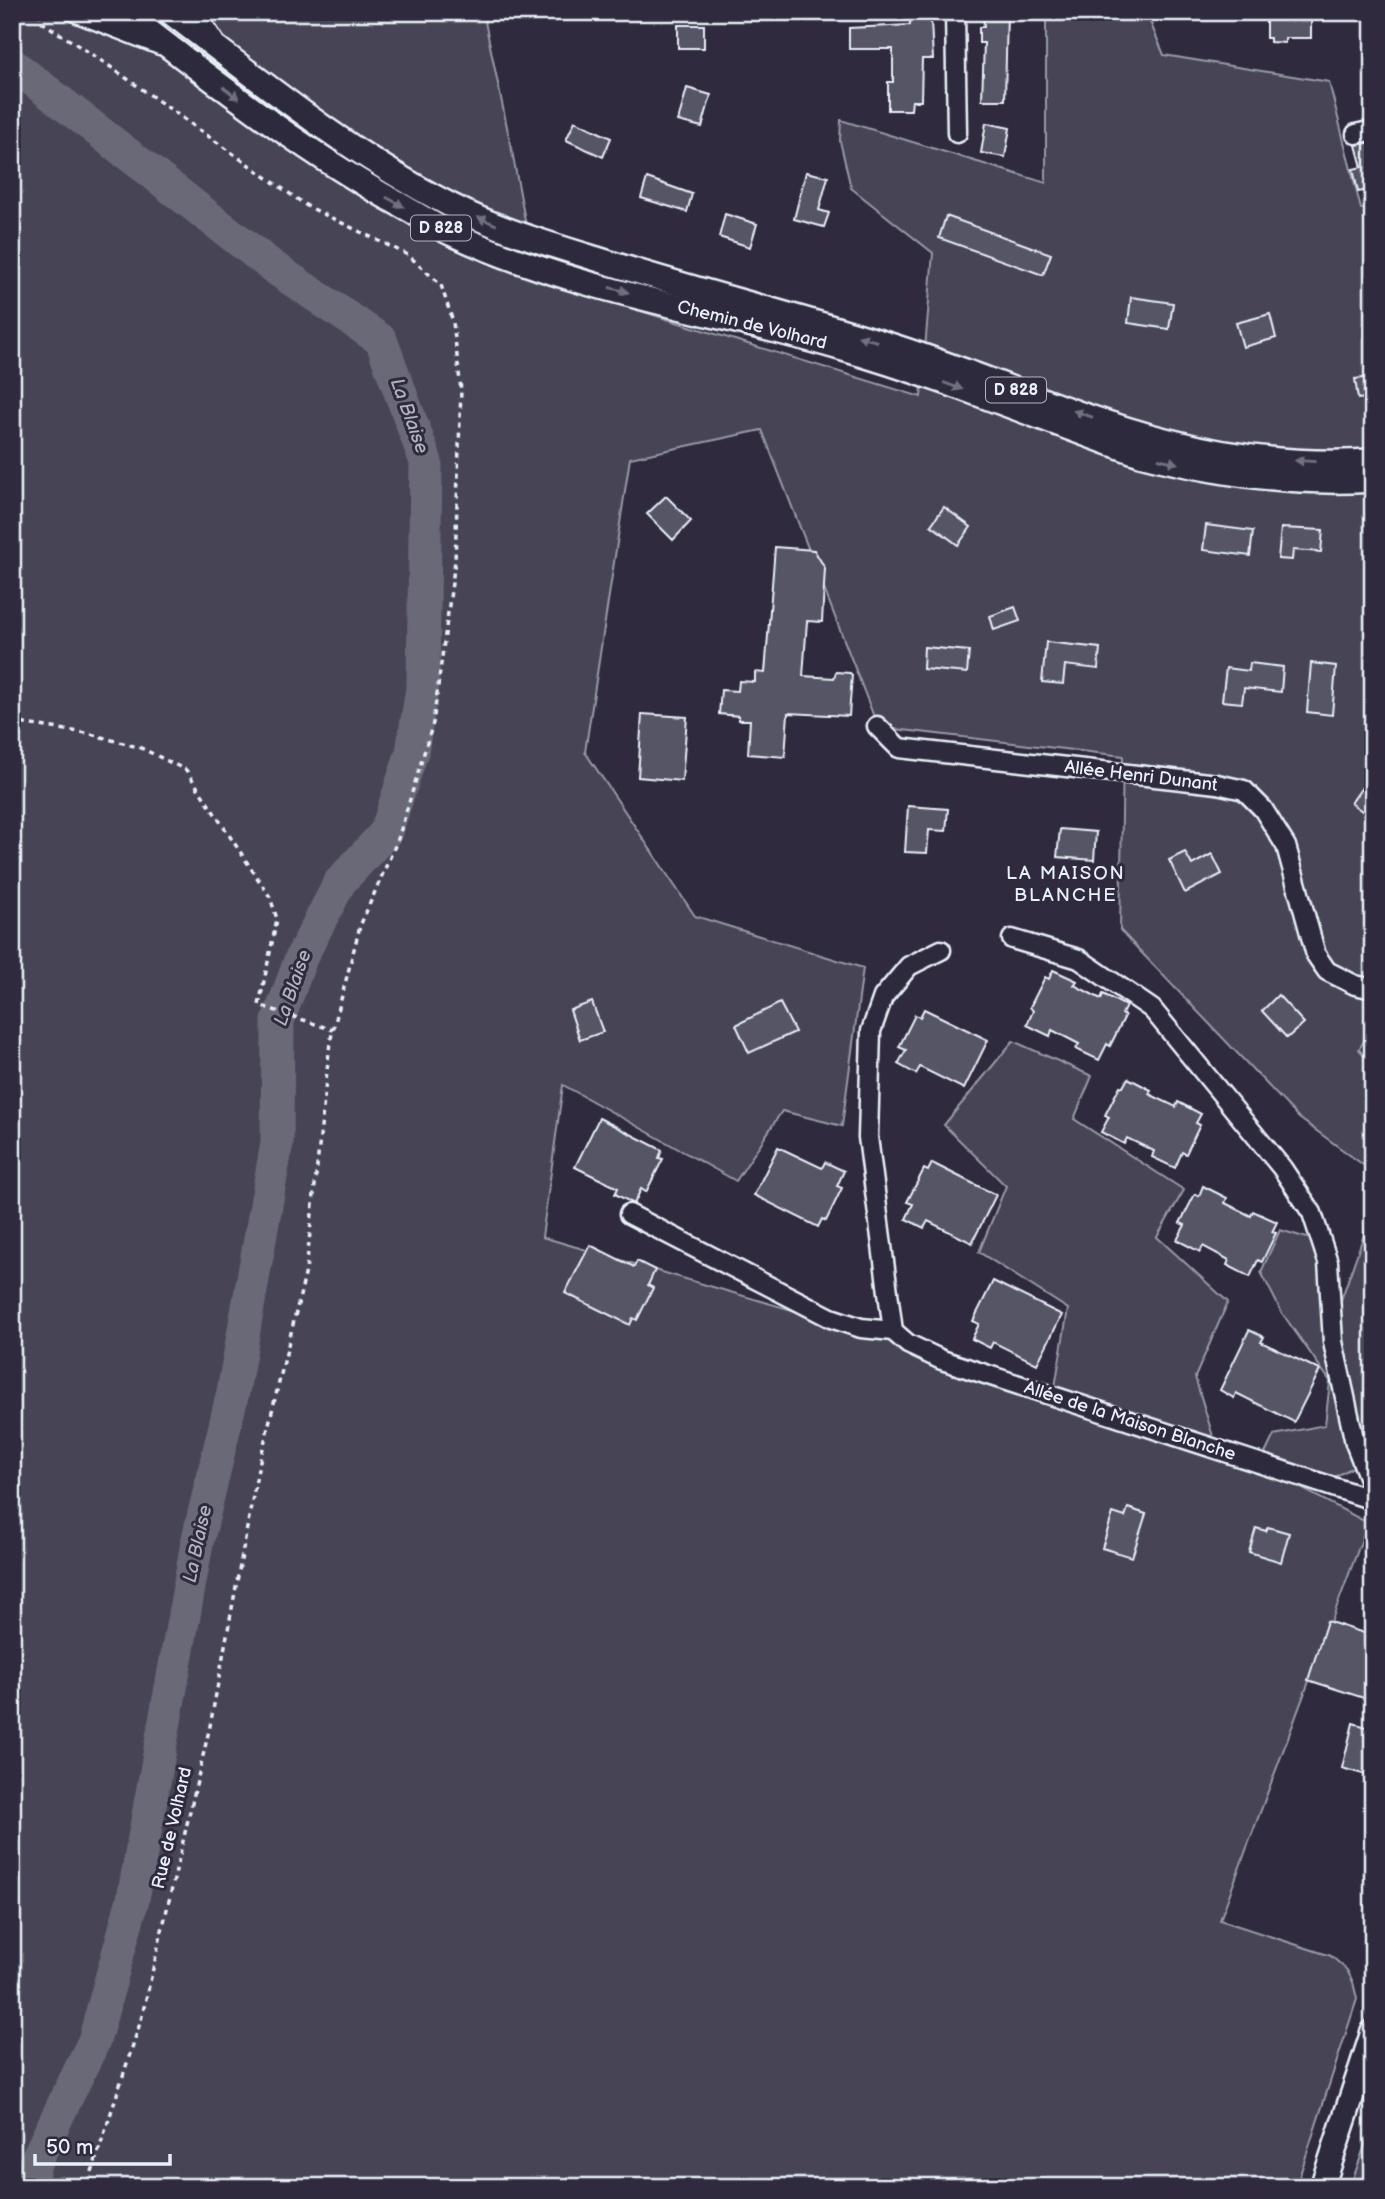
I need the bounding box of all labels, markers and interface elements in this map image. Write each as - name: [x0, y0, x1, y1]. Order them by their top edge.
- one-way arrow: [222, 85, 240, 99]
- one-way arrow: [385, 196, 405, 208]
- one-way arrow: [477, 215, 497, 227]
- road number: D 828: [411, 216, 471, 240]
- one-way arrow: [609, 286, 630, 296]
- street label: Chemin de Volhard: [675, 296, 829, 354]
- one-way arrow: [857, 333, 878, 343]
- water label: La Blaise: [385, 375, 433, 457]
- road number: D 828: [986, 378, 1046, 402]
- one-way arrow: [943, 381, 964, 392]
- one-way arrow: [1072, 408, 1093, 419]
- one-way arrow: [1293, 455, 1315, 466]
- one-way arrow: [1158, 457, 1179, 467]
- street label: Allée Henri Dunant: [1063, 756, 1219, 796]
- district label: LA MAISON BLANCHE: [1006, 862, 1126, 907]
- water label: La Blaise: [269, 947, 317, 1029]
- street label: Allée de la Maison Blanche: [1022, 1377, 1239, 1465]
- water label: La Blaise: [179, 1503, 217, 1585]
- street label: Rue de Volhard: [148, 1765, 196, 1891]
- scale bar: [35, 2122, 170, 2166]
- text: 50 m: [46, 2135, 93, 2160]

